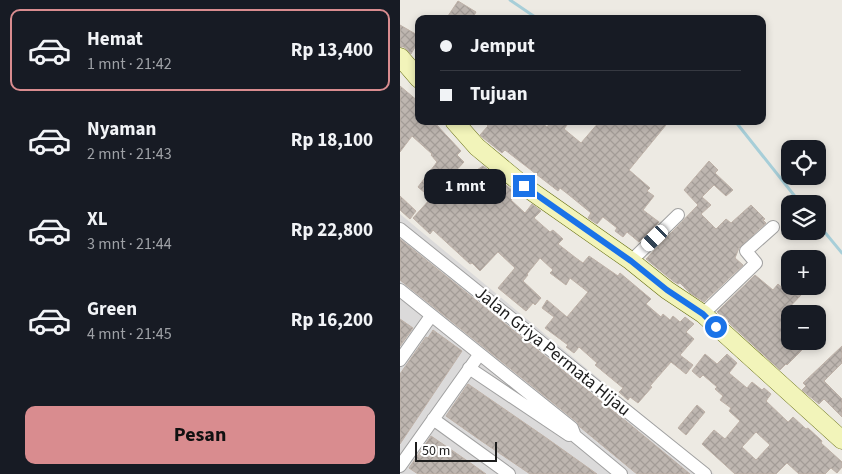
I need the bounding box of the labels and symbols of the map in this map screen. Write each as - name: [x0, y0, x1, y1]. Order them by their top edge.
- callout: 1 mnt: [424, 168, 506, 204]
- route end: [513, 175, 535, 197]
- car: [639, 222, 671, 254]
- street label: Jalan Griya Permata Hijau: [470, 281, 636, 422]
- route start: [705, 316, 727, 338]
- scale bar: [415, 439, 498, 462]

